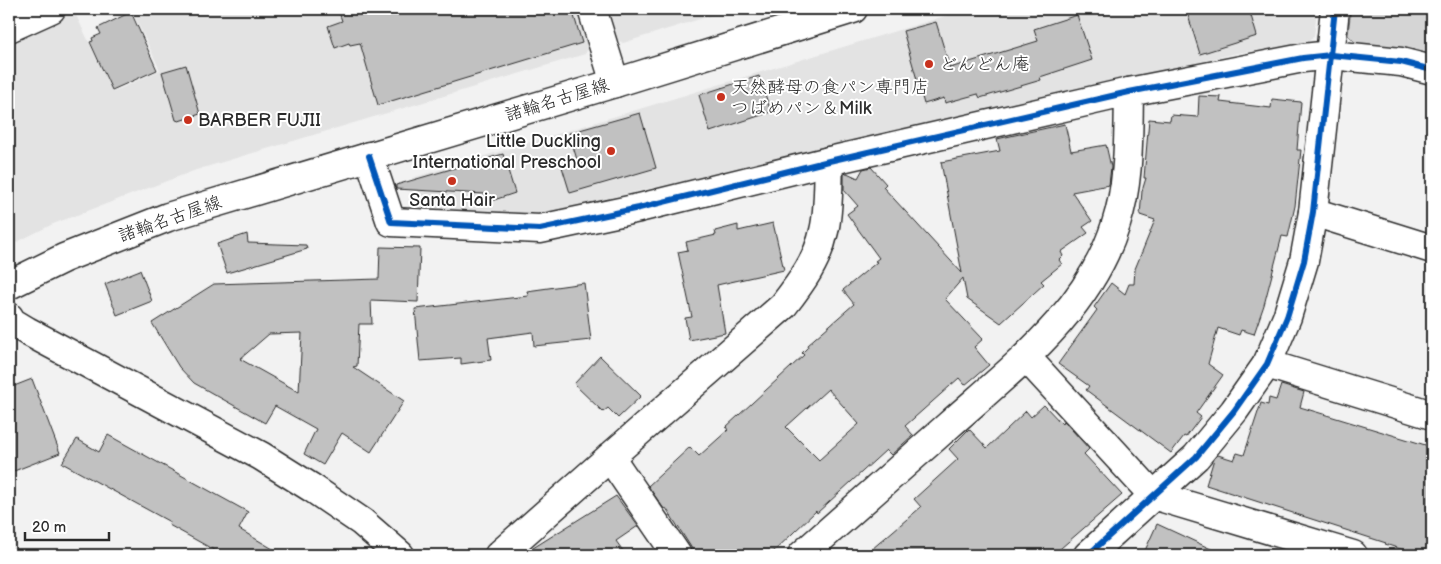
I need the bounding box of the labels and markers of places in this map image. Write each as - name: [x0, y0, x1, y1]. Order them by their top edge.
- place label: どんどん庵: [939, 54, 1030, 75]
- marker: どんどん庵: [923, 58, 935, 70]
- place label: 天然酵母の食パン専門店 つばめパン＆Milk: [731, 77, 929, 119]
- marker: 天然酵母の食パン専門店 つばめパン＆Milk: [715, 91, 727, 103]
- place label: BARBER FUJII: [198, 110, 321, 131]
- marker: BARBER FUJII: [182, 114, 194, 126]
- place label: Little Duckling International Preschool: [413, 131, 601, 173]
- marker: Little Duckling International Preschool: [605, 145, 617, 157]
- marker: Santa Hair: [446, 175, 458, 187]
- place label: Santa Hair: [409, 190, 495, 211]

